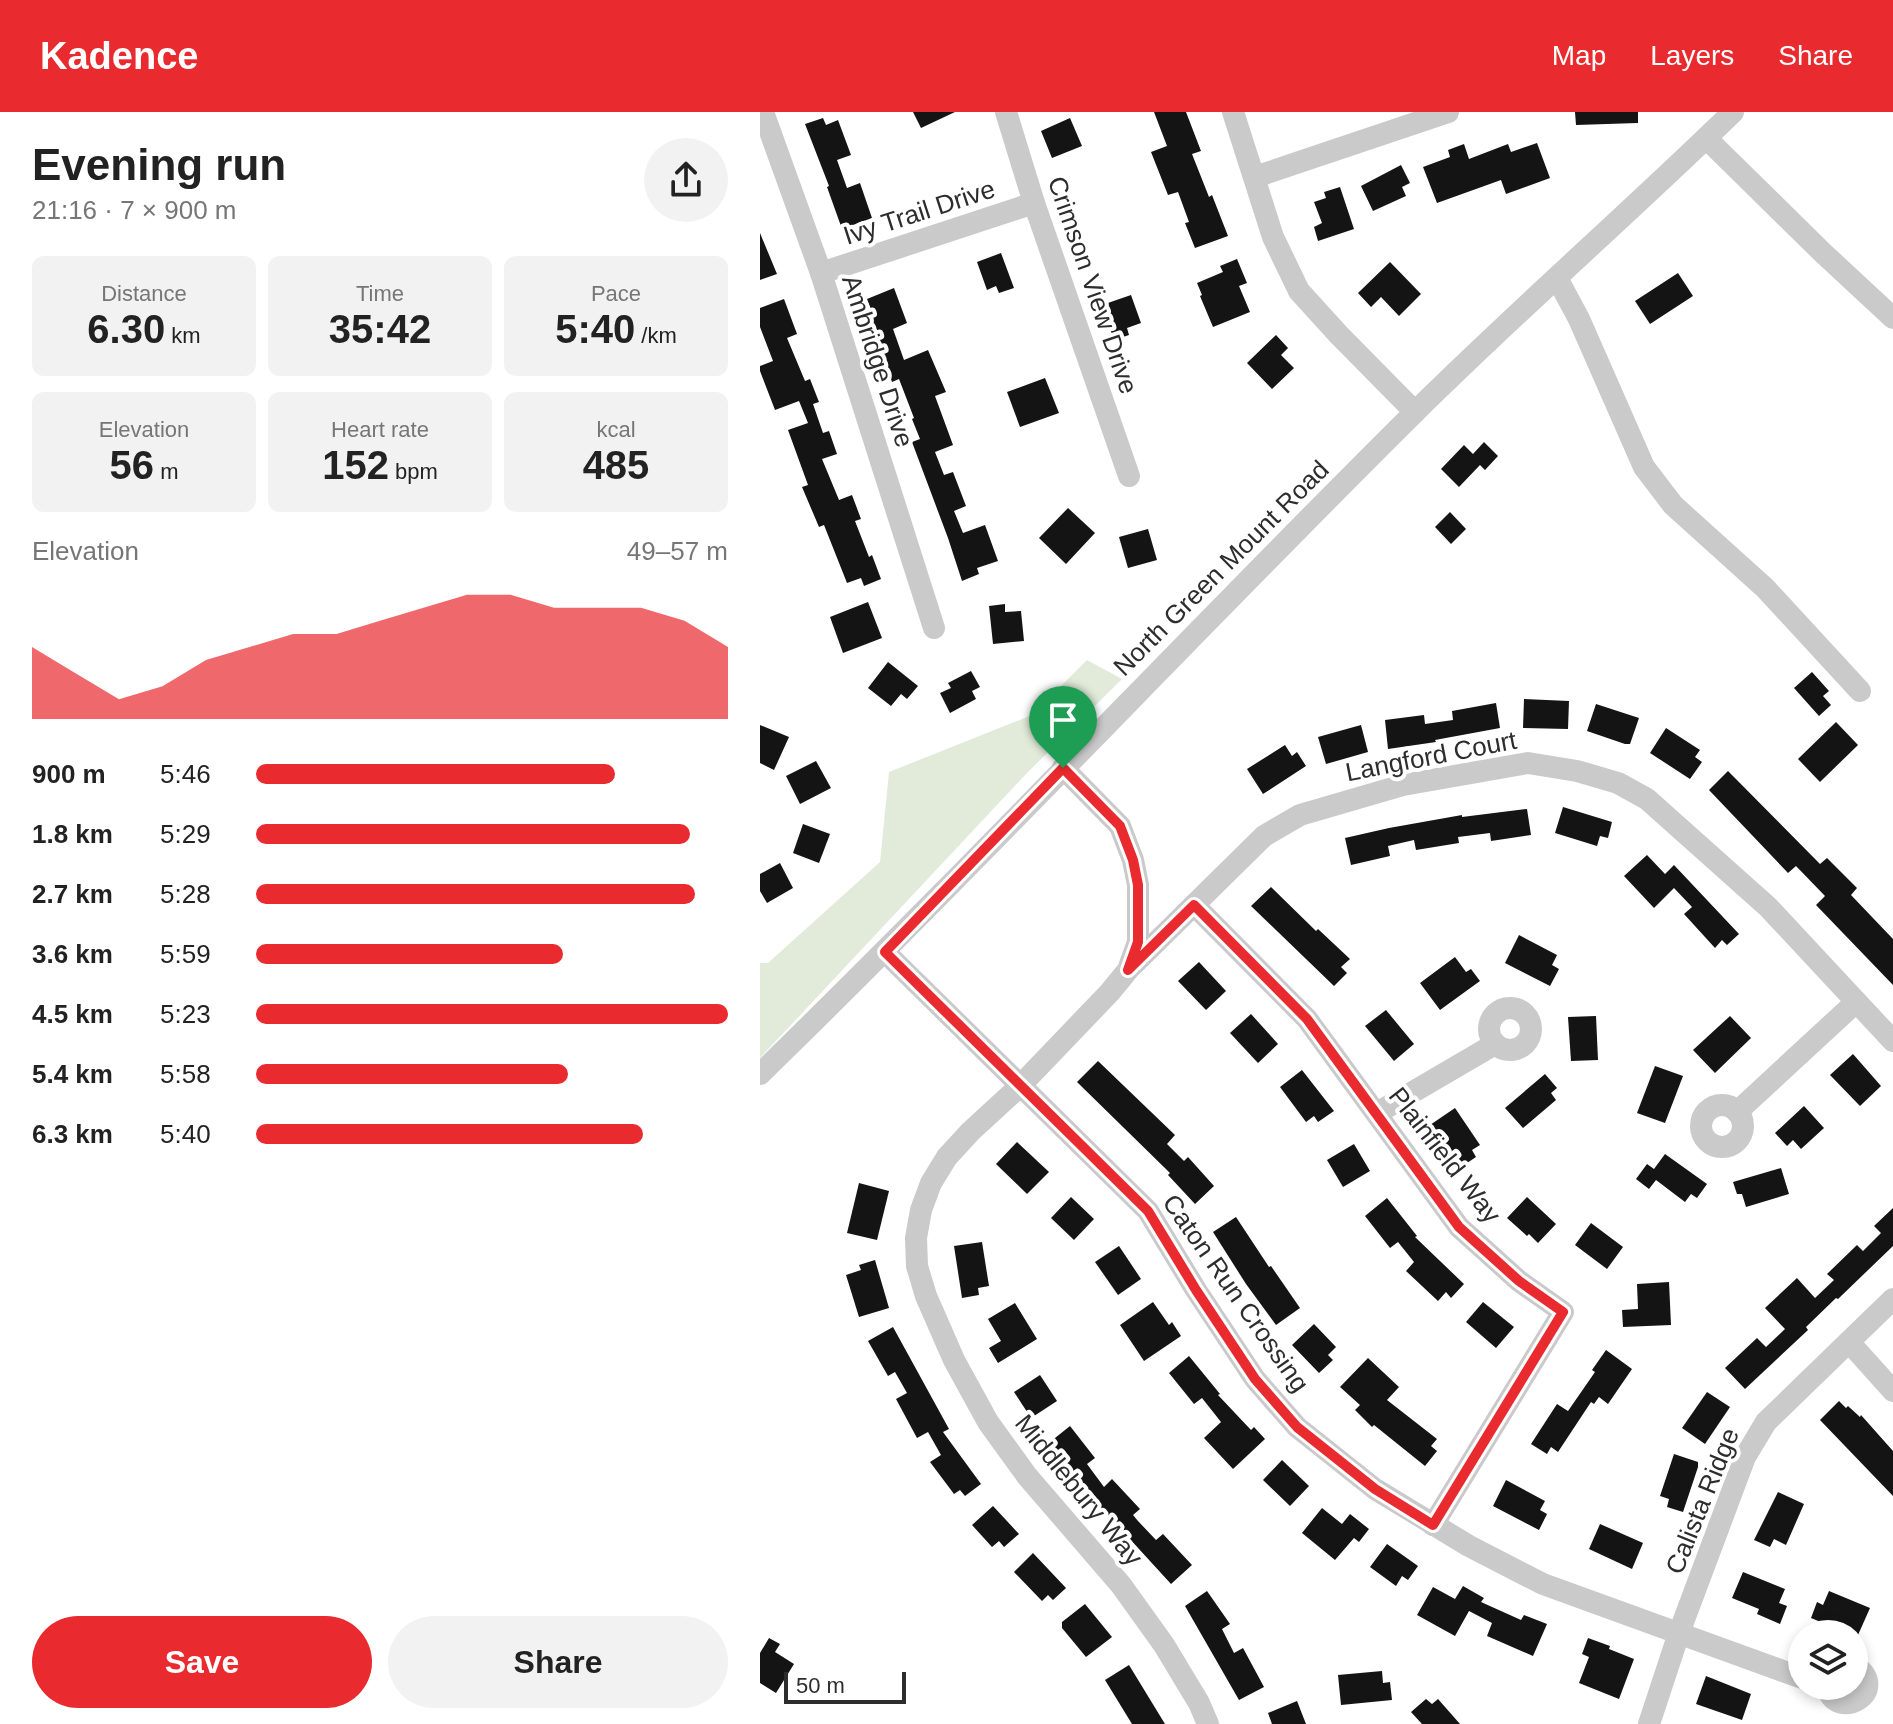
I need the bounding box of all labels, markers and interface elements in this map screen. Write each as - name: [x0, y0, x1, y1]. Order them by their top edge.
- text: Kadence: [40, 35, 198, 77]
- text: Map: [1552, 40, 1606, 71]
- text: Layers: [1650, 40, 1734, 71]
- text: Share: [1778, 40, 1853, 71]
- button: share: [644, 138, 728, 222]
- text: Evening run: [32, 140, 286, 189]
- street label: Crimson View Drive: [1042, 172, 1144, 398]
- street label: Ivy Trail Drive: [839, 173, 999, 251]
- text: 21:16 · 7 × 900 m: [32, 195, 237, 225]
- street label: Ambridge Drive: [836, 271, 920, 451]
- text: Distance: [101, 281, 187, 306]
- text: Time: [356, 281, 404, 306]
- text: Pace: [591, 281, 641, 306]
- text: 6.30: [87, 307, 165, 351]
- text: 35:42: [329, 307, 431, 351]
- text: 5:40: [555, 307, 635, 351]
- text: km: [165, 323, 201, 348]
- text: /km: [635, 323, 677, 348]
- text: Elevation: [99, 417, 189, 442]
- text: Heart rate: [331, 417, 429, 442]
- text: kcal: [596, 417, 636, 442]
- text: 56: [110, 443, 154, 487]
- text: 152: [322, 443, 389, 487]
- text: 485: [583, 443, 649, 487]
- street label: North Green Mount Road: [1107, 454, 1335, 682]
- text: m: [154, 459, 178, 484]
- text: bpm: [389, 459, 438, 484]
- text: Elevation: [32, 536, 139, 566]
- text: 49–57 m: [627, 536, 728, 566]
- pin: [1029, 686, 1097, 768]
- icon: arrive: [1041, 698, 1085, 742]
- street label: Langford Court: [1343, 725, 1520, 787]
- text: 900 m: [32, 759, 106, 789]
- text: 5:46: [160, 759, 211, 789]
- text: 1.8 km: [32, 819, 113, 849]
- text: 5:29: [160, 819, 211, 849]
- text: 2.7 km: [32, 879, 113, 909]
- text: 5:28: [160, 879, 211, 909]
- text: 3.6 km: [32, 939, 113, 969]
- text: 5:59: [160, 939, 211, 969]
- text: 4.5 km: [32, 999, 113, 1029]
- text: 5:23: [160, 999, 211, 1029]
- text: 5.4 km: [32, 1059, 113, 1089]
- text: 5:58: [160, 1059, 211, 1089]
- street label: Plainfield Way: [1383, 1081, 1507, 1229]
- text: 6.3 km: [32, 1119, 113, 1149]
- text: 5:40: [160, 1119, 211, 1149]
- street label: Caton Run Crossing: [1157, 1189, 1315, 1397]
- street label: Middlebury Way: [1009, 1409, 1149, 1571]
- street label: Calista Ridge: [1659, 1424, 1745, 1578]
- button: Save: [32, 1616, 372, 1708]
- button: Share: [388, 1616, 728, 1708]
- map controls: [1788, 1620, 1868, 1700]
- button: layers: [1788, 1620, 1868, 1700]
- scale bar: [784, 1668, 906, 1704]
- text: 50 m: [796, 1673, 845, 1698]

